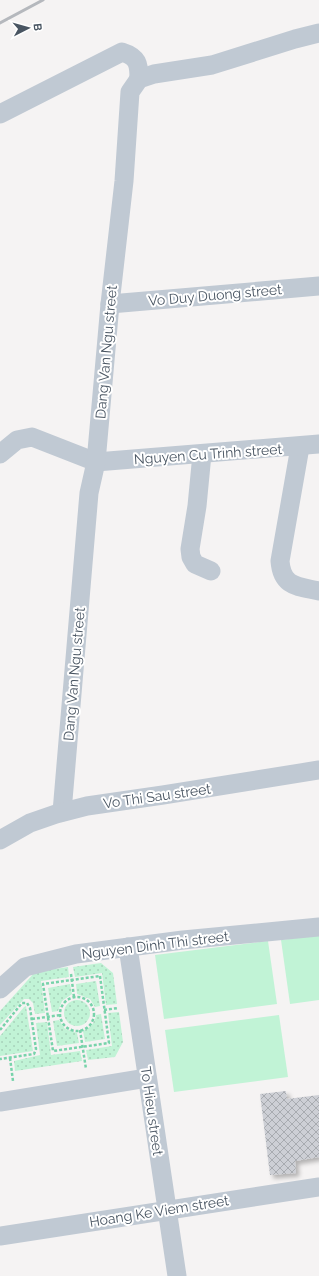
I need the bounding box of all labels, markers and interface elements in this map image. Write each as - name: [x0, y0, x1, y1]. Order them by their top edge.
- north arrow: [8, 8, 48, 48]
- text: B: [31, 23, 44, 32]
- street label: Vo Duy Duong street: [148, 281, 283, 309]
- street label: Dang Van Ngu street: [92, 284, 120, 419]
- street label: Nguyen Cu Trinh street: [133, 441, 283, 467]
- street label: Dang Van Ngu street: [60, 606, 88, 741]
- street label: Vo Thi Sau street: [102, 780, 212, 811]
- street label: Nguyen Dinh Thi street: [81, 928, 230, 962]
- street label: To Hieu street: [138, 1066, 166, 1157]
- street label: Hoang Ke Viem street: [88, 1192, 230, 1230]

